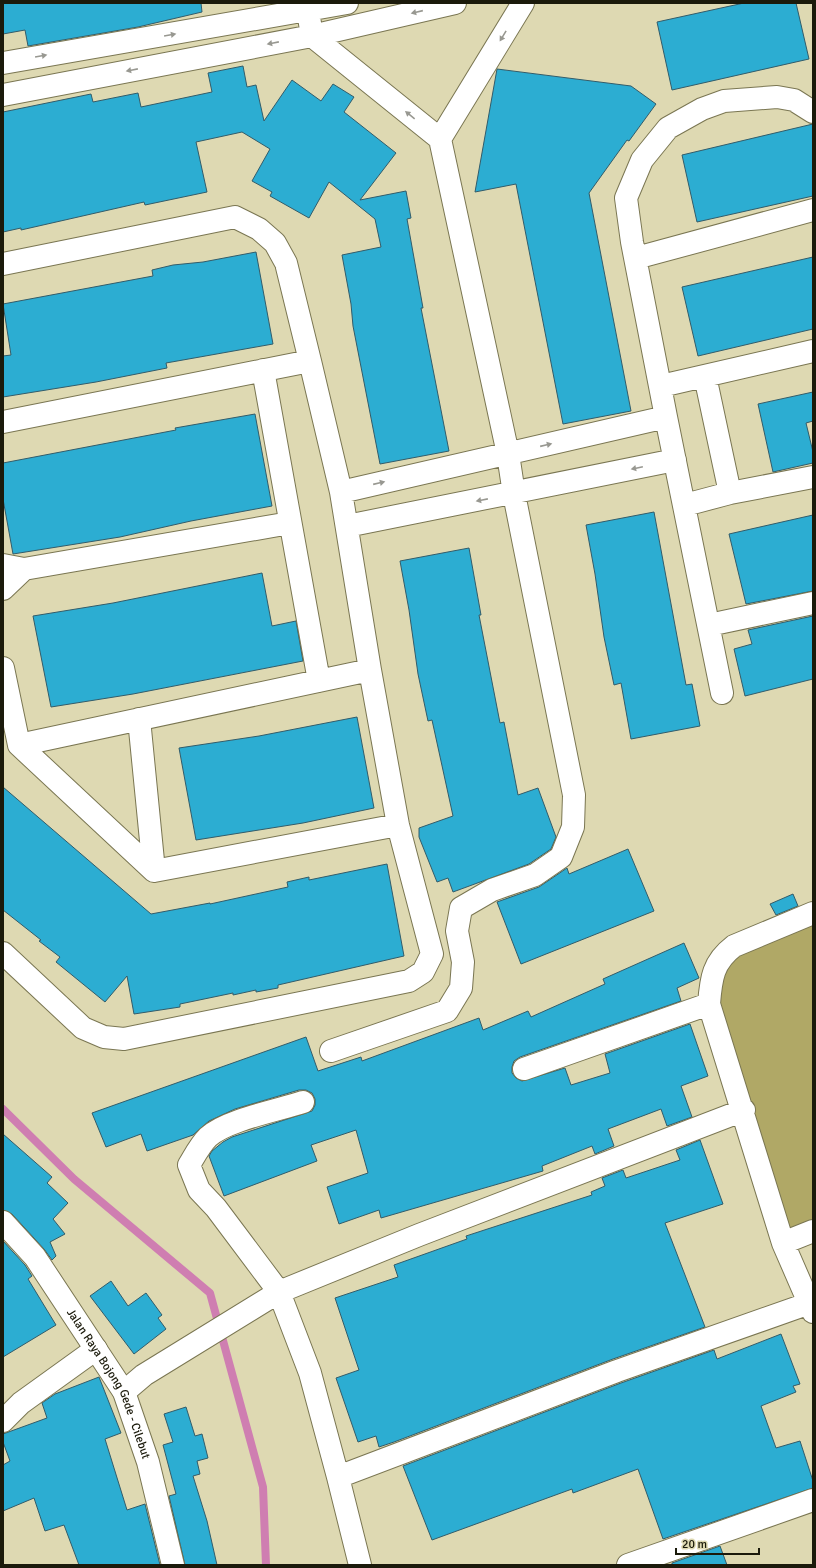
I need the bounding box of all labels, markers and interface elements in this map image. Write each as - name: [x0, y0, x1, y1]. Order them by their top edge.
- one-way arrow: [411, 9, 424, 15]
- one-way arrow: [499, 30, 506, 42]
- one-way arrow: [164, 31, 176, 37]
- one-way arrow: [267, 41, 280, 47]
- one-way arrow: [35, 53, 48, 59]
- one-way arrow: [126, 68, 138, 74]
- one-way arrow: [404, 110, 415, 119]
- one-way arrow: [540, 442, 552, 448]
- one-way arrow: [631, 466, 643, 472]
- one-way arrow: [373, 480, 385, 486]
- one-way arrow: [476, 497, 488, 503]
- street label: Jalan Raya Bojong Gede - Cilebut: [64, 1306, 154, 1461]
- scale bar: [676, 1530, 759, 1556]
- text: 20 m: [682, 1537, 707, 1552]

